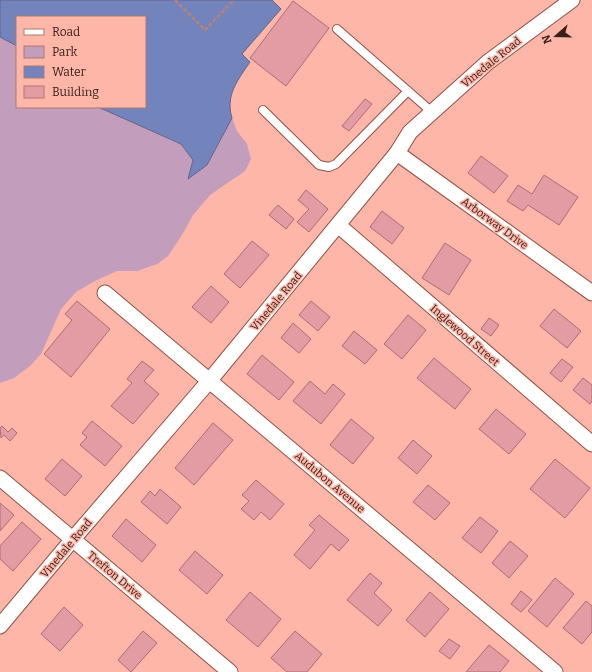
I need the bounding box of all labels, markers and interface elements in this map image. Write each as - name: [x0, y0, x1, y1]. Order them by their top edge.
- legend: [16, 16, 146, 108]
- north arrow: [536, 16, 576, 56]
- text: Road: [52, 25, 80, 39]
- text: N: [539, 33, 555, 45]
- street label: Vinedale Road: [459, 34, 524, 90]
- text: Park: [52, 45, 78, 59]
- text: Water: [52, 65, 87, 79]
- text: Building: [52, 85, 99, 99]
- street label: Arborway Drive: [459, 195, 531, 252]
- street label: Vinedale Road: [248, 269, 305, 333]
- street label: Inglewood Street: [428, 302, 502, 369]
- street label: Audubon Avenue: [292, 449, 368, 516]
- street label: Vinedale Road: [38, 516, 95, 580]
- street label: Trefton Drive: [85, 549, 145, 602]

